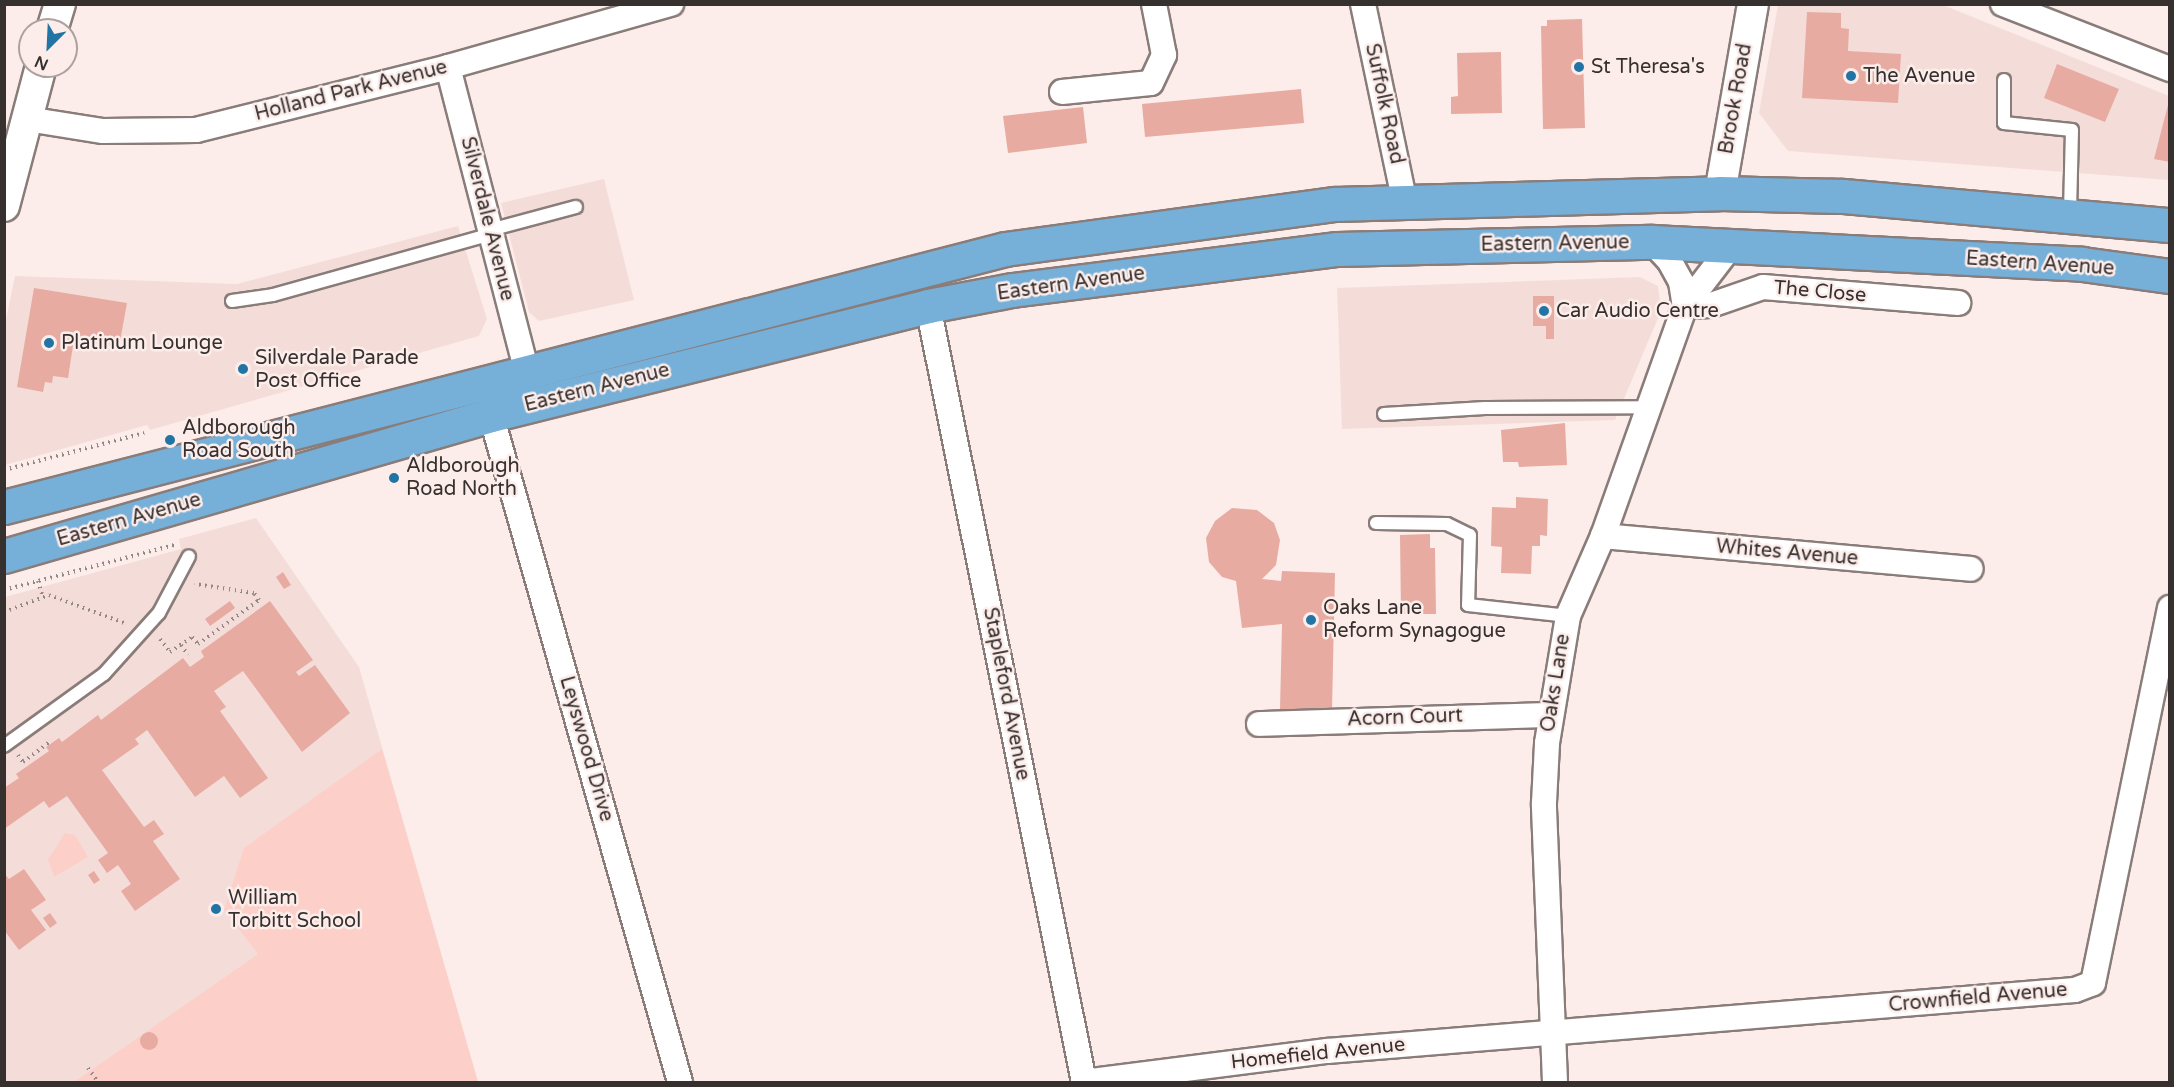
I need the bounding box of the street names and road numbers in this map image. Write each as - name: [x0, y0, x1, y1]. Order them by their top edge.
- street label: Suffolk Road: [1360, 41, 1408, 167]
- street label: Brook Road: [1714, 42, 1758, 156]
- street label: Holland Park Avenue: [252, 55, 450, 127]
- street label: Silverdale Avenue: [455, 135, 519, 303]
- street label: Eastern Avenue: [1480, 231, 1630, 257]
- street label: Eastern Avenue: [1965, 247, 2115, 281]
- street label: Eastern Avenue: [996, 262, 1146, 306]
- street label: The Close: [1773, 276, 1867, 308]
- street label: Eastern Avenue: [522, 358, 672, 418]
- street label: Eastern Avenue: [54, 488, 204, 552]
- street label: Whites Avenue: [1715, 535, 1859, 571]
- street label: Stapleford Avenue: [977, 605, 1035, 783]
- street label: Oaks Lane: [1536, 632, 1576, 734]
- street label: Leyswood Drive: [554, 674, 618, 824]
- street label: Acorn Court: [1347, 704, 1463, 732]
- street label: Crownfield Avenue: [1888, 978, 2068, 1018]
- street label: Homefield Avenue: [1230, 1033, 1406, 1075]

